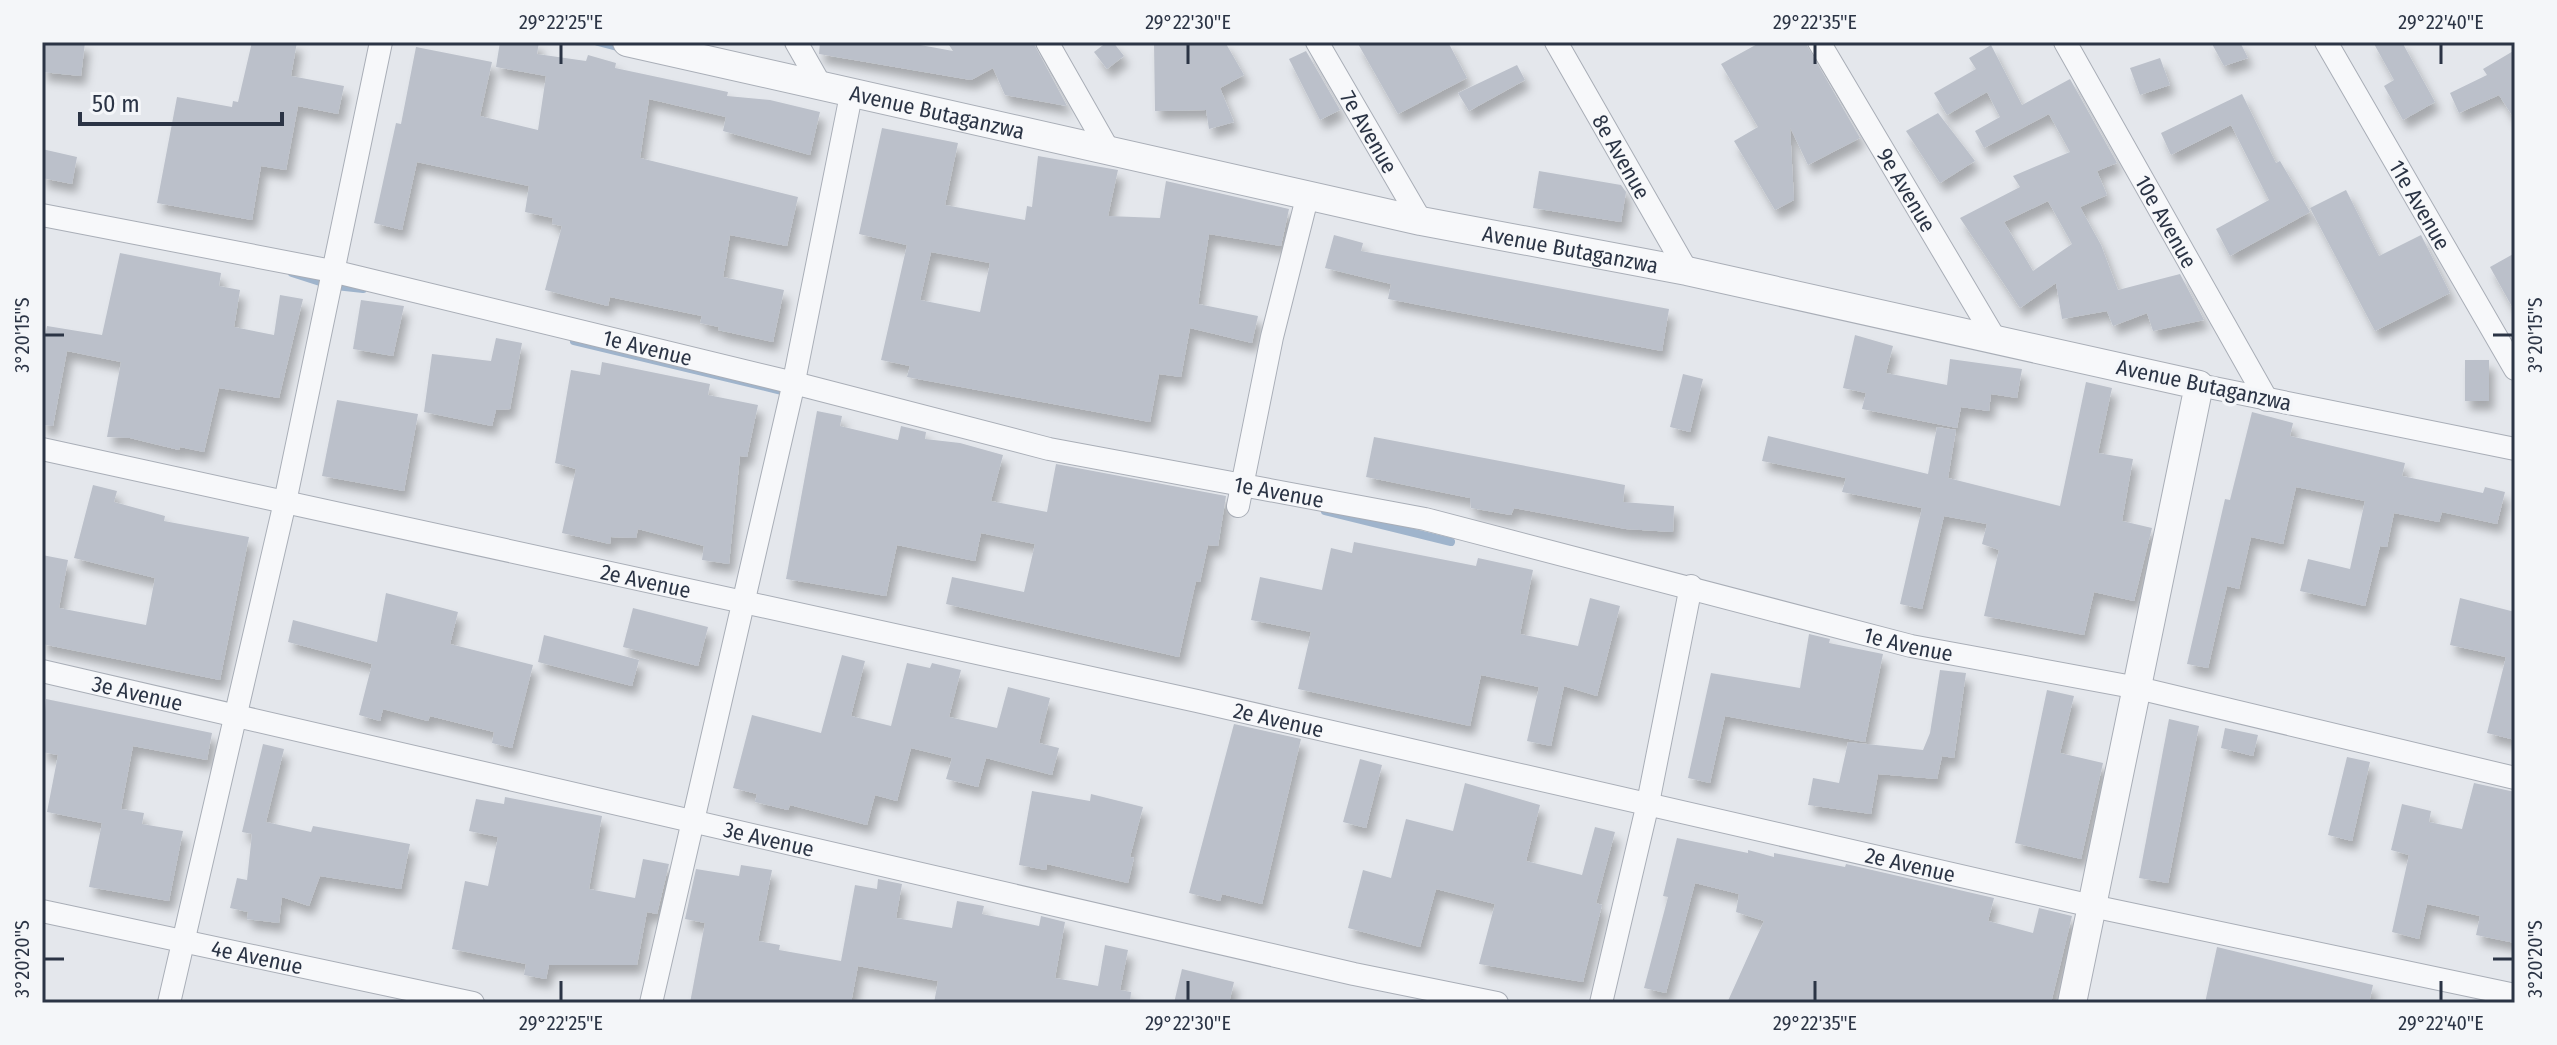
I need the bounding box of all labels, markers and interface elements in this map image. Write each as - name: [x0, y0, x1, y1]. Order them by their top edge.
- text: 29°22'25"E: [519, 10, 603, 34]
- text: 29°22'30"E: [1145, 10, 1231, 34]
- text: 29°22'35"E: [1773, 10, 1857, 34]
- text: 29°22'40"E: [2398, 10, 2484, 34]
- scale bar: [80, 76, 282, 126]
- street label: Avenue Butaganzwa: [847, 79, 1027, 145]
- street label: 7e Avenue: [1335, 86, 1404, 178]
- text: 50 m: [92, 90, 140, 118]
- street label: 8e Avenue: [1587, 109, 1656, 204]
- street label: 9e Avenue: [1871, 143, 1942, 237]
- street label: 11e Avenue: [2384, 155, 2457, 254]
- street label: 10e Avenue: [2129, 170, 2203, 273]
- street label: Avenue Butaganzwa: [1480, 219, 1661, 279]
- text: 3°20'15"S: [10, 297, 34, 373]
- text: 3°20'15"S: [2523, 297, 2547, 373]
- street label: 1e Avenue: [600, 324, 695, 371]
- street label: Avenue Butaganzwa: [2114, 353, 2294, 417]
- street label: 1e Avenue: [1232, 470, 1326, 513]
- street label: 2e Avenue: [598, 558, 693, 604]
- street label: 1e Avenue: [1861, 621, 1955, 667]
- street label: 3e Avenue: [90, 670, 185, 717]
- street label: 2e Avenue: [1231, 696, 1326, 743]
- street label: 3e Avenue: [721, 815, 817, 862]
- street label: 2e Avenue: [1863, 841, 1958, 888]
- text: 3°20'20"S: [10, 920, 34, 998]
- text: 3°20'20"S: [2523, 920, 2547, 998]
- street label: 4e Avenue: [209, 934, 305, 980]
- text: 29°22'25"E: [519, 1011, 603, 1035]
- text: 29°22'30"E: [1145, 1011, 1231, 1035]
- text: 29°22'35"E: [1773, 1011, 1857, 1035]
- text: 29°22'40"E: [2398, 1011, 2484, 1035]

